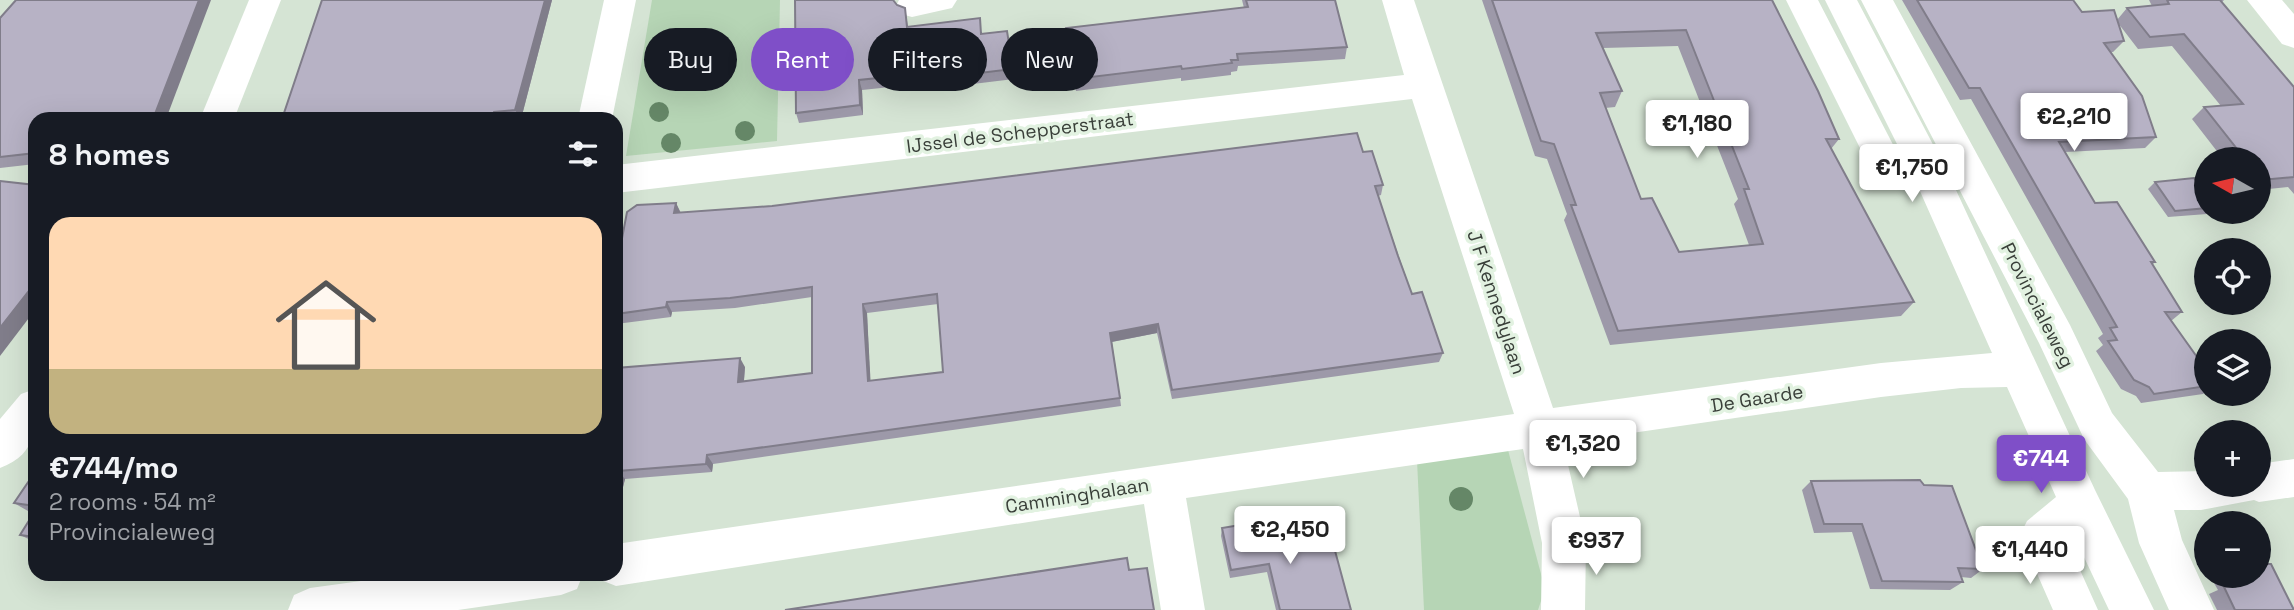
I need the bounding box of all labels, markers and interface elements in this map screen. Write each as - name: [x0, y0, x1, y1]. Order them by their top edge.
- chip: Buy: [644, 28, 737, 91]
- chip: Rent: [751, 28, 854, 91]
- chip: Filters: [868, 28, 987, 91]
- chip: New: [1001, 28, 1098, 91]
- pin: €2,210: [2017, 94, 2131, 153]
- pin: €1,180: [1640, 100, 1754, 160]
- text: €2,210: [2037, 101, 2111, 131]
- street label: IJssel de Schepperstraat: [905, 106, 1135, 159]
- text: €1,180: [1662, 108, 1732, 138]
- text: 8 homes: [49, 135, 170, 174]
- icon: filters: [564, 135, 602, 173]
- pin: €1,750: [1855, 144, 1969, 204]
- north arrow: [2194, 147, 2272, 224]
- map controls: [2194, 147, 2271, 588]
- text: €1,750: [1875, 152, 1949, 182]
- street label: J F Kennedylaan: [1461, 227, 1532, 378]
- street label: Provincialeweg: [1995, 238, 2080, 372]
- button: locate: [2194, 238, 2271, 315]
- icon: home: [263, 262, 389, 388]
- button: layers: [2194, 329, 2271, 406]
- street label: De Gaarde: [1709, 379, 1805, 418]
- pin: €1,320: [1526, 420, 1640, 480]
- button: +: [2194, 420, 2271, 497]
- text: €1,320: [1545, 428, 1621, 458]
- pin: €744: [2000, 435, 2082, 495]
- text: €744: [2013, 443, 2069, 473]
- text: €744/mo: [49, 448, 178, 487]
- street label: Camminghalaan: [1003, 472, 1151, 519]
- text: 2 rooms · 54 m²: [49, 487, 216, 517]
- pin: €2,450: [1233, 506, 1347, 566]
- button: −: [2194, 511, 2271, 588]
- text: €2,450: [1250, 514, 1330, 544]
- text: Provincialeweg: [49, 517, 215, 547]
- pin: €937: [1555, 518, 1637, 577]
- text: €937: [1568, 525, 1624, 555]
- pin: €1,440: [1973, 526, 2087, 586]
- text: €1,440: [1992, 534, 2068, 564]

